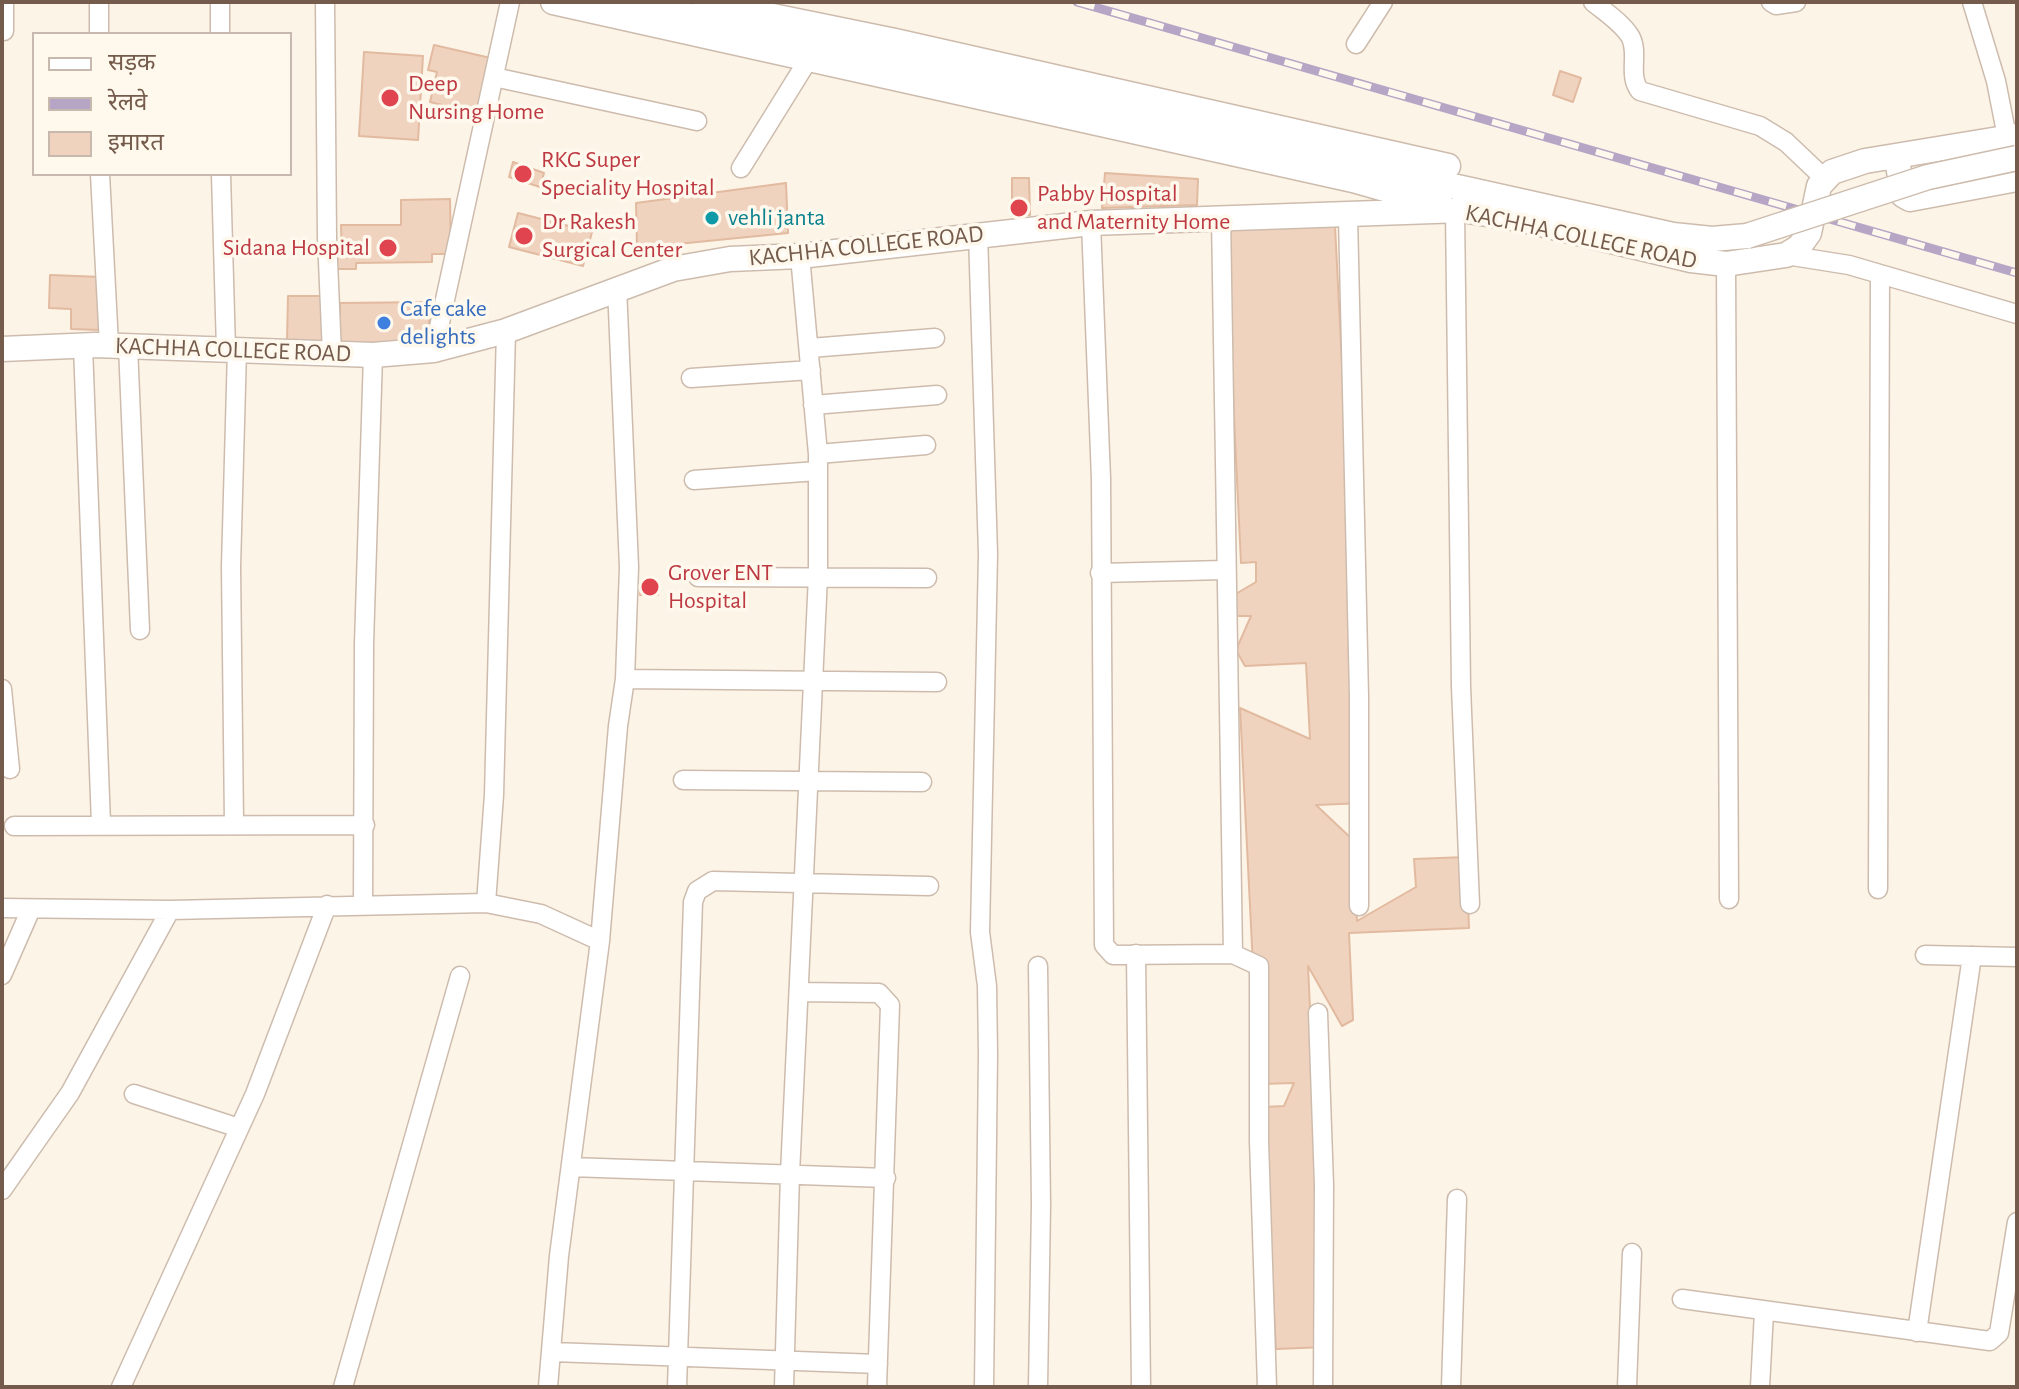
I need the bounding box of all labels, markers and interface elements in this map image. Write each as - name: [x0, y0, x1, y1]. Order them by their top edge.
- legend: [32, 32, 292, 176]
- text: सड़क: [108, 51, 156, 75]
- place label: Deep Nursing Home: [408, 70, 544, 126]
- marker: Deep Nursing Home: [379, 87, 401, 109]
- text: रेलवे: [108, 91, 147, 115]
- text: इमारत: [108, 131, 164, 155]
- place label: RKG Super Speciality Hospital: [541, 146, 715, 202]
- marker: RKG Super Speciality Hospital: [512, 163, 534, 185]
- place label: Pabby Hospital and Maternity Home: [1037, 180, 1230, 236]
- marker: Pabby Hospital and Maternity Home: [1008, 197, 1030, 219]
- street label: KACHHA COLLEGE ROAD: [1463, 198, 1699, 276]
- place label: vehli janta: [728, 204, 825, 232]
- place label: Dr Rakesh Surgical Center: [542, 208, 682, 264]
- marker: vehli janta: [703, 209, 721, 227]
- street label: KACHHA COLLEGE ROAD: [747, 219, 985, 273]
- marker: Dr Rakesh Surgical Center: [513, 225, 535, 247]
- place label: Sidana Hospital: [223, 234, 370, 262]
- marker: Sidana Hospital: [377, 237, 399, 259]
- place label: Cafe cake delights: [400, 295, 487, 351]
- marker: Cafe cake delights: [375, 314, 393, 332]
- street label: KACHHA COLLEGE ROAD: [115, 331, 351, 369]
- place label: Grover ENT Hospital: [668, 559, 773, 615]
- marker: Grover ENT Hospital: [639, 576, 661, 598]

